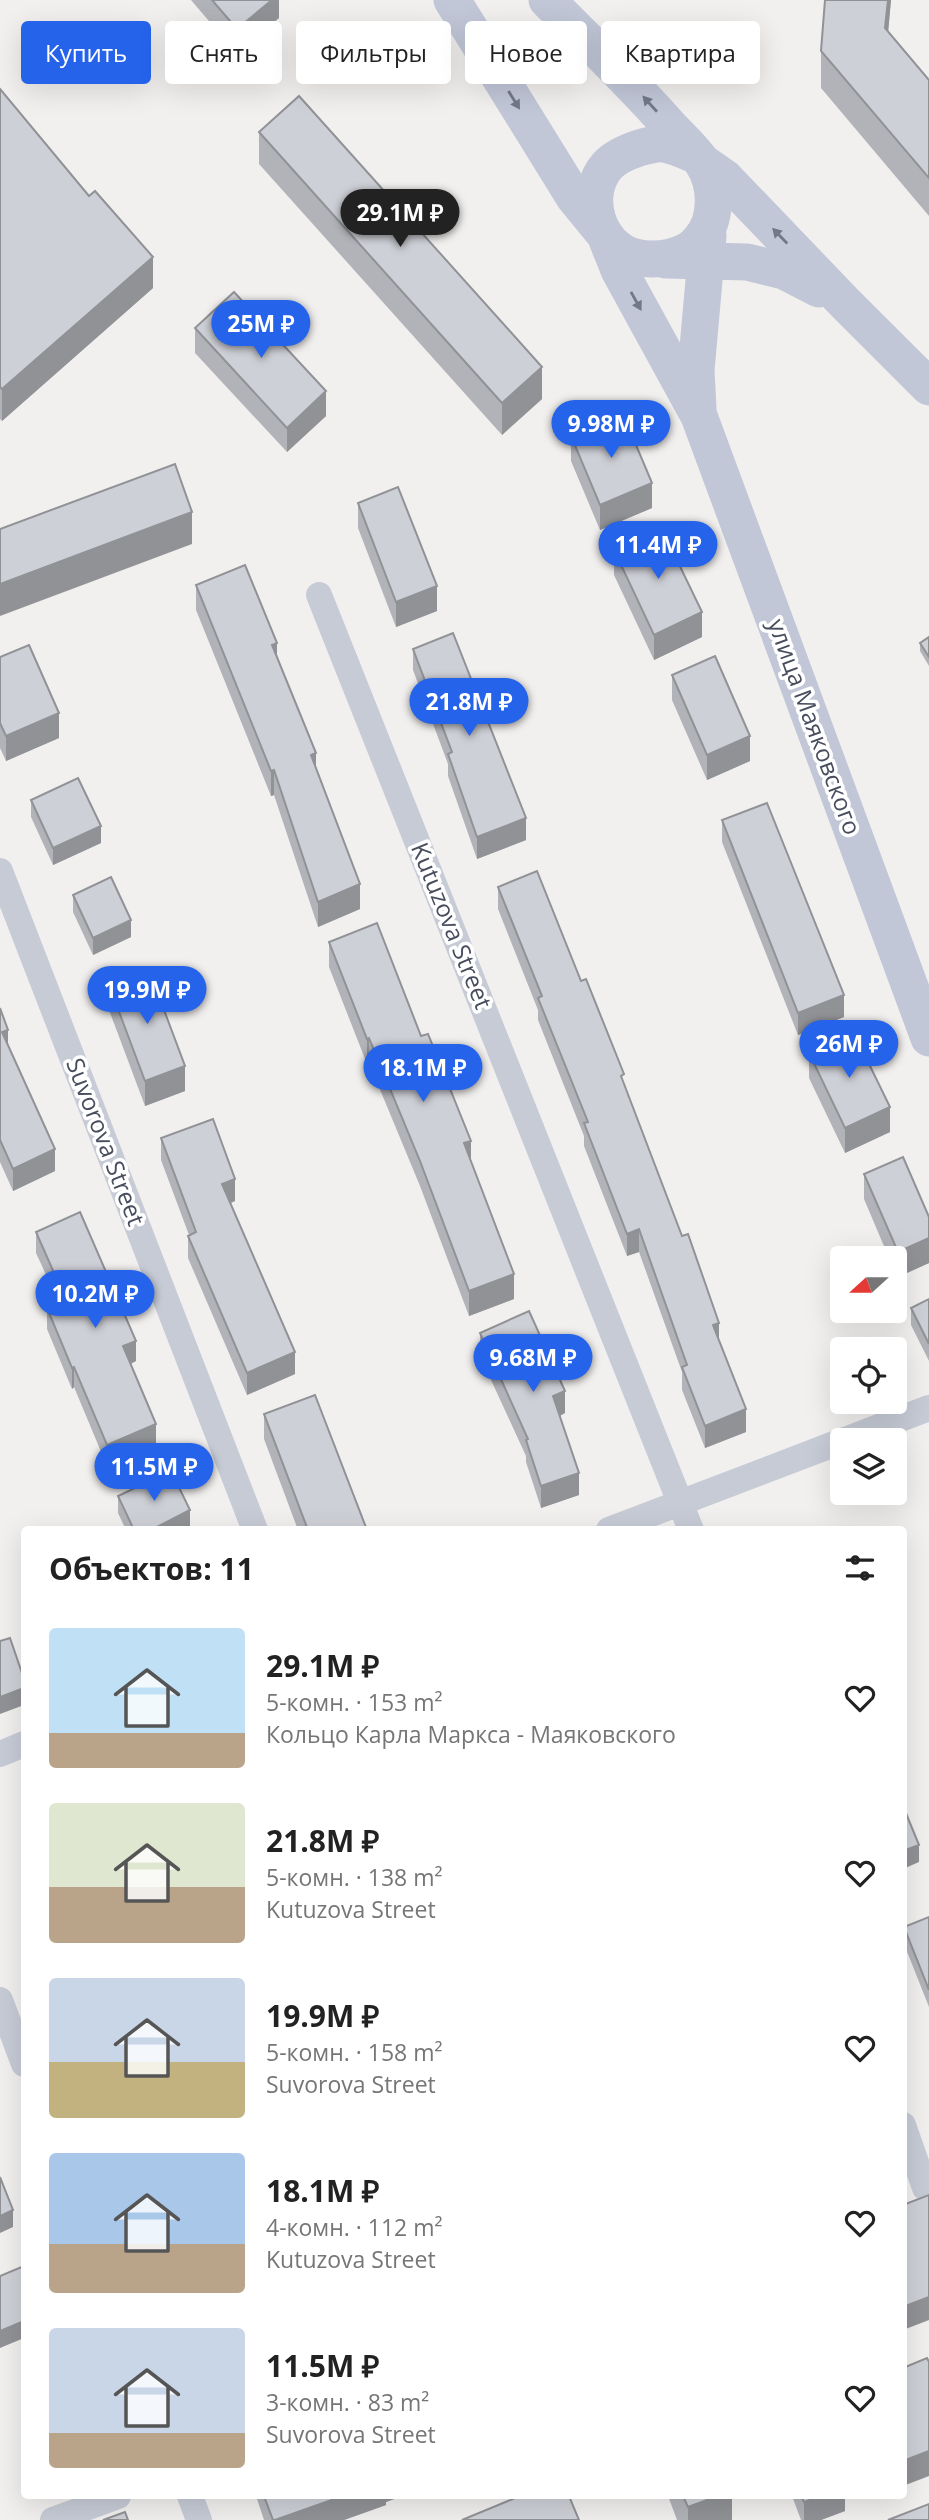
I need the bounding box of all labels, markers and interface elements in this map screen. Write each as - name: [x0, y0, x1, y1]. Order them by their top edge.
- chip: Купить: [21, 21, 151, 84]
- chip: Снять: [165, 21, 282, 84]
- chip: Фильтры: [296, 21, 451, 84]
- chip: Новое: [465, 21, 587, 84]
- chip: Квартира: [601, 21, 760, 84]
- one-way arrow: [507, 90, 520, 109]
- one-way arrow: [642, 95, 658, 113]
- pin: 29.1M ₽: [335, 190, 465, 249]
- text: 29.1M ₽: [356, 196, 444, 228]
- one-way arrow: [773, 228, 789, 245]
- one-way arrow: [630, 292, 642, 311]
- pin: 25M ₽: [212, 300, 310, 360]
- text: 25M ₽: [227, 307, 295, 339]
- pin: 9.98M ₽: [546, 400, 676, 460]
- text: 9.98M ₽: [567, 407, 655, 439]
- pin: 11.4M ₽: [593, 522, 723, 581]
- text: 11.4M ₽: [614, 528, 702, 560]
- street label: улица Маяковского: [761, 614, 870, 839]
- pin: 21.8M ₽: [404, 678, 534, 738]
- text: 21.8M ₽: [425, 685, 513, 717]
- street label: Kutuzova Street: [404, 837, 501, 1014]
- pin: 19.9M ₽: [82, 967, 212, 1026]
- text: 19.9M ₽: [103, 973, 191, 1005]
- pin: 26M ₽: [800, 1020, 898, 1080]
- text: 26M ₽: [815, 1027, 883, 1059]
- pin: 18.1M ₽: [358, 1044, 488, 1104]
- text: 18.1M ₽: [379, 1051, 467, 1083]
- street label: Suvorova Street: [59, 1053, 154, 1230]
- north arrow: [830, 1246, 906, 1323]
- map controls: [830, 1246, 907, 1505]
- pin: 10.2M ₽: [30, 1270, 160, 1330]
- text: 10.2M ₽: [51, 1277, 139, 1309]
- pin: 9.68M ₽: [468, 1334, 598, 1394]
- button: locate: [830, 1337, 907, 1414]
- text: 9.68M ₽: [489, 1341, 577, 1373]
- button: layers: [830, 1428, 907, 1505]
- pin: 11.5M ₽: [89, 1444, 219, 1503]
- text: 11.5M ₽: [110, 1450, 198, 1482]
- text: Объектов: 11: [49, 1548, 254, 1589]
- icon: filters: [841, 1549, 879, 1587]
- text: 29.1M ₽: [266, 1645, 380, 1686]
- icon: home: [105, 1656, 189, 1740]
- icon: heart: [841, 1679, 879, 1717]
- text: 5-комн. · 153 m²: [266, 1686, 442, 1718]
- text: Кольцо Карла Маркса - Маяковского: [266, 1718, 676, 1750]
- text: 21.8M ₽: [266, 1820, 380, 1861]
- icon: home: [105, 1831, 189, 1915]
- icon: heart: [841, 1854, 879, 1892]
- text: 5-комн. · 138 m²: [266, 1861, 442, 1893]
- text: Kutuzova Street: [266, 1893, 436, 1925]
- text: 19.9M ₽: [266, 1995, 380, 2036]
- icon: home: [105, 2006, 189, 2090]
- icon: heart: [841, 2029, 879, 2067]
- text: 5-комн. · 158 m²: [266, 2036, 442, 2068]
- text: Suvorova Street: [266, 2068, 436, 2100]
- text: 18.1M ₽: [266, 2170, 380, 2211]
- icon: home: [105, 2181, 189, 2265]
- icon: heart: [841, 2204, 879, 2242]
- text: 4-комн. · 112 m²: [266, 2211, 442, 2243]
- text: Kutuzova Street: [266, 2243, 436, 2275]
- text: 11.5M ₽: [266, 2345, 380, 2386]
- icon: home: [105, 2356, 189, 2440]
- icon: heart: [841, 2379, 879, 2417]
- text: 3-комн. · 83 m²: [266, 2386, 429, 2418]
- text: Suvorova Street: [266, 2418, 436, 2450]

